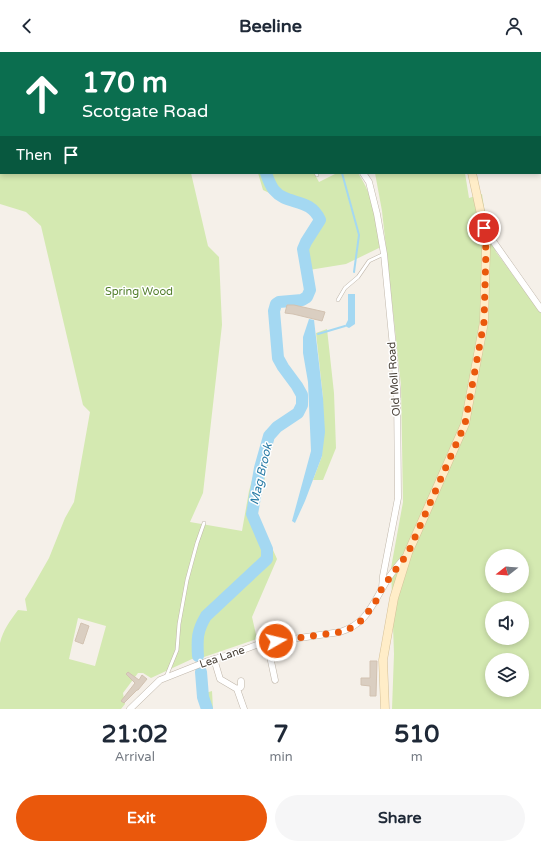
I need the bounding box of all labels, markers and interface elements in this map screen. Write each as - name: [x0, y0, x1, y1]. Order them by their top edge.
- icon: back: [16, 15, 38, 37]
- text: Beeline: [239, 15, 302, 37]
- icon: person: [503, 15, 525, 37]
- text: 170 m: [82, 66, 168, 100]
- icon: ahead: [16, 68, 68, 120]
- text: Scotgate Road: [82, 100, 208, 122]
- icon: arrive: [60, 144, 82, 166]
- text: Then: [16, 146, 52, 164]
- pin: [467, 211, 501, 245]
- icon: arrive: [473, 217, 495, 239]
- park label: Spring Wood: [105, 285, 173, 298]
- street label: Old Moll Road: [385, 341, 403, 417]
- water label: Mag Brook: [247, 440, 275, 506]
- north arrow: [485, 549, 529, 593]
- map controls: [485, 549, 529, 697]
- button: sound: [485, 601, 529, 645]
- position arrow: [255, 620, 297, 662]
- street label: Lea Lane: [198, 643, 246, 671]
- button: layers: [485, 653, 529, 697]
- text: 21:02: [102, 720, 168, 749]
- text: 7: [274, 720, 289, 749]
- text: 510: [394, 720, 439, 749]
- text: Arrival: [115, 749, 155, 765]
- text: min: [270, 749, 293, 765]
- text: m: [411, 749, 423, 765]
- button: Exit: [16, 795, 267, 841]
- button: Share: [275, 795, 525, 841]

